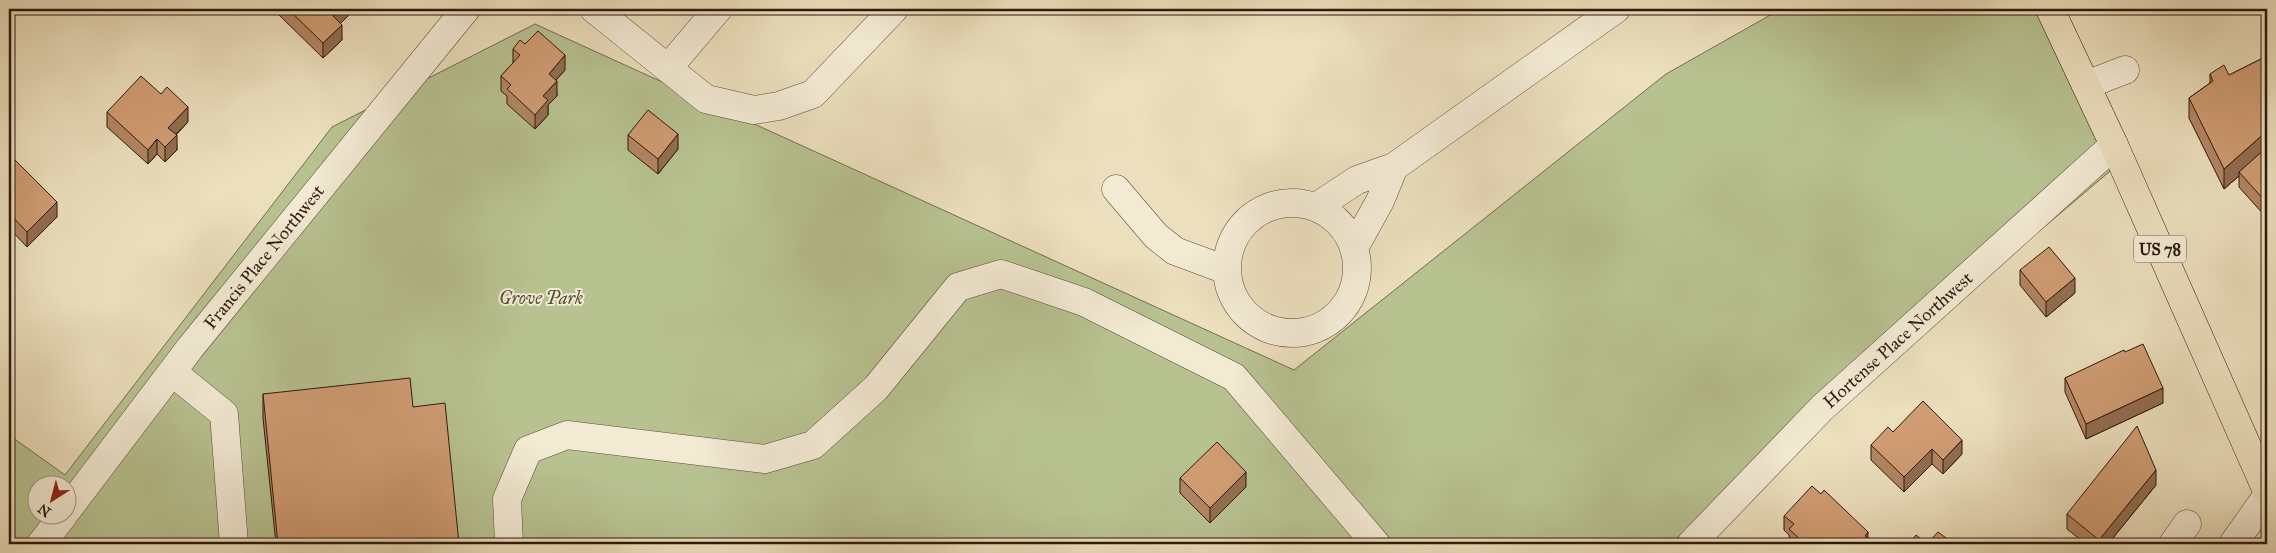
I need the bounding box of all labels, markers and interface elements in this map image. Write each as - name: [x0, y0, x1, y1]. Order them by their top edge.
- street label: Francis Place Northwest: [199, 180, 329, 334]
- road number: US 78: [2134, 235, 2186, 262]
- street label: Hortense Place Northwest: [1819, 267, 1978, 413]
- park label: Grove Park: [499, 287, 583, 309]
- north arrow: [28, 476, 78, 526]
- text: N: [35, 500, 54, 520]

